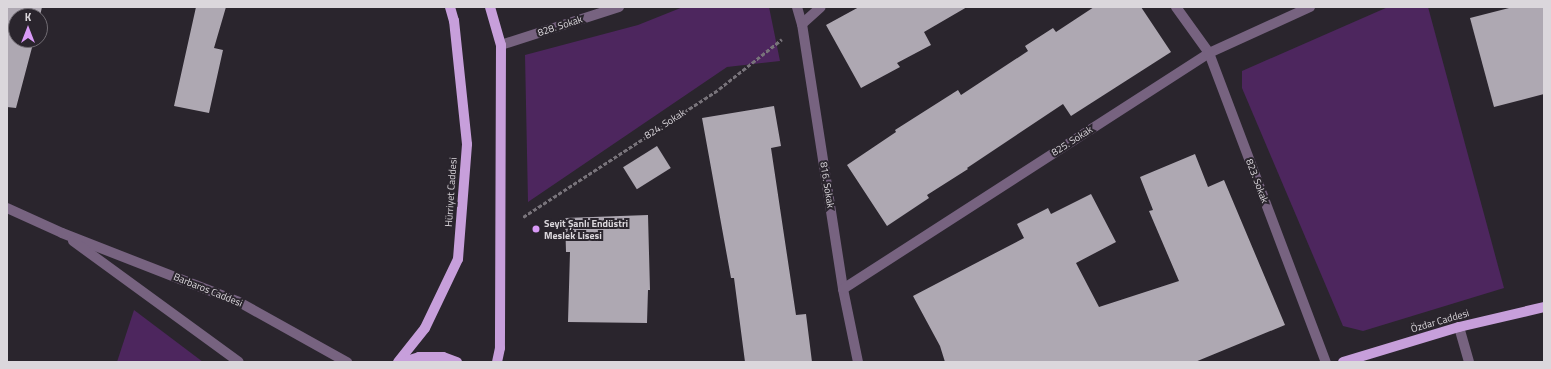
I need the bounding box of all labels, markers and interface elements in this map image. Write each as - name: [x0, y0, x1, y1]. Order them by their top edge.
- north arrow: [8, 8, 48, 48]
- text: K: [25, 9, 31, 25]
- street label: 828. Sokak: [536, 13, 584, 39]
- street label: 824. Sokak: [642, 106, 688, 142]
- street label: 825. Sokak: [1049, 123, 1095, 159]
- street label: Hürriyet Caddesi: [443, 157, 459, 227]
- street label: 823. Sokak: [1243, 157, 1271, 205]
- street label: 816. Sokak: [817, 161, 837, 209]
- place label: Seyit Şanlı Endüstri Meslek Lisesi: [544, 217, 628, 240]
- marker: Seyit Şanlı Endüstri Meslek Lisesi: [531, 224, 541, 234]
- street label: Barbaros Caddesi: [172, 271, 244, 309]
- street label: Özdar Caddesi: [1410, 307, 1470, 335]

